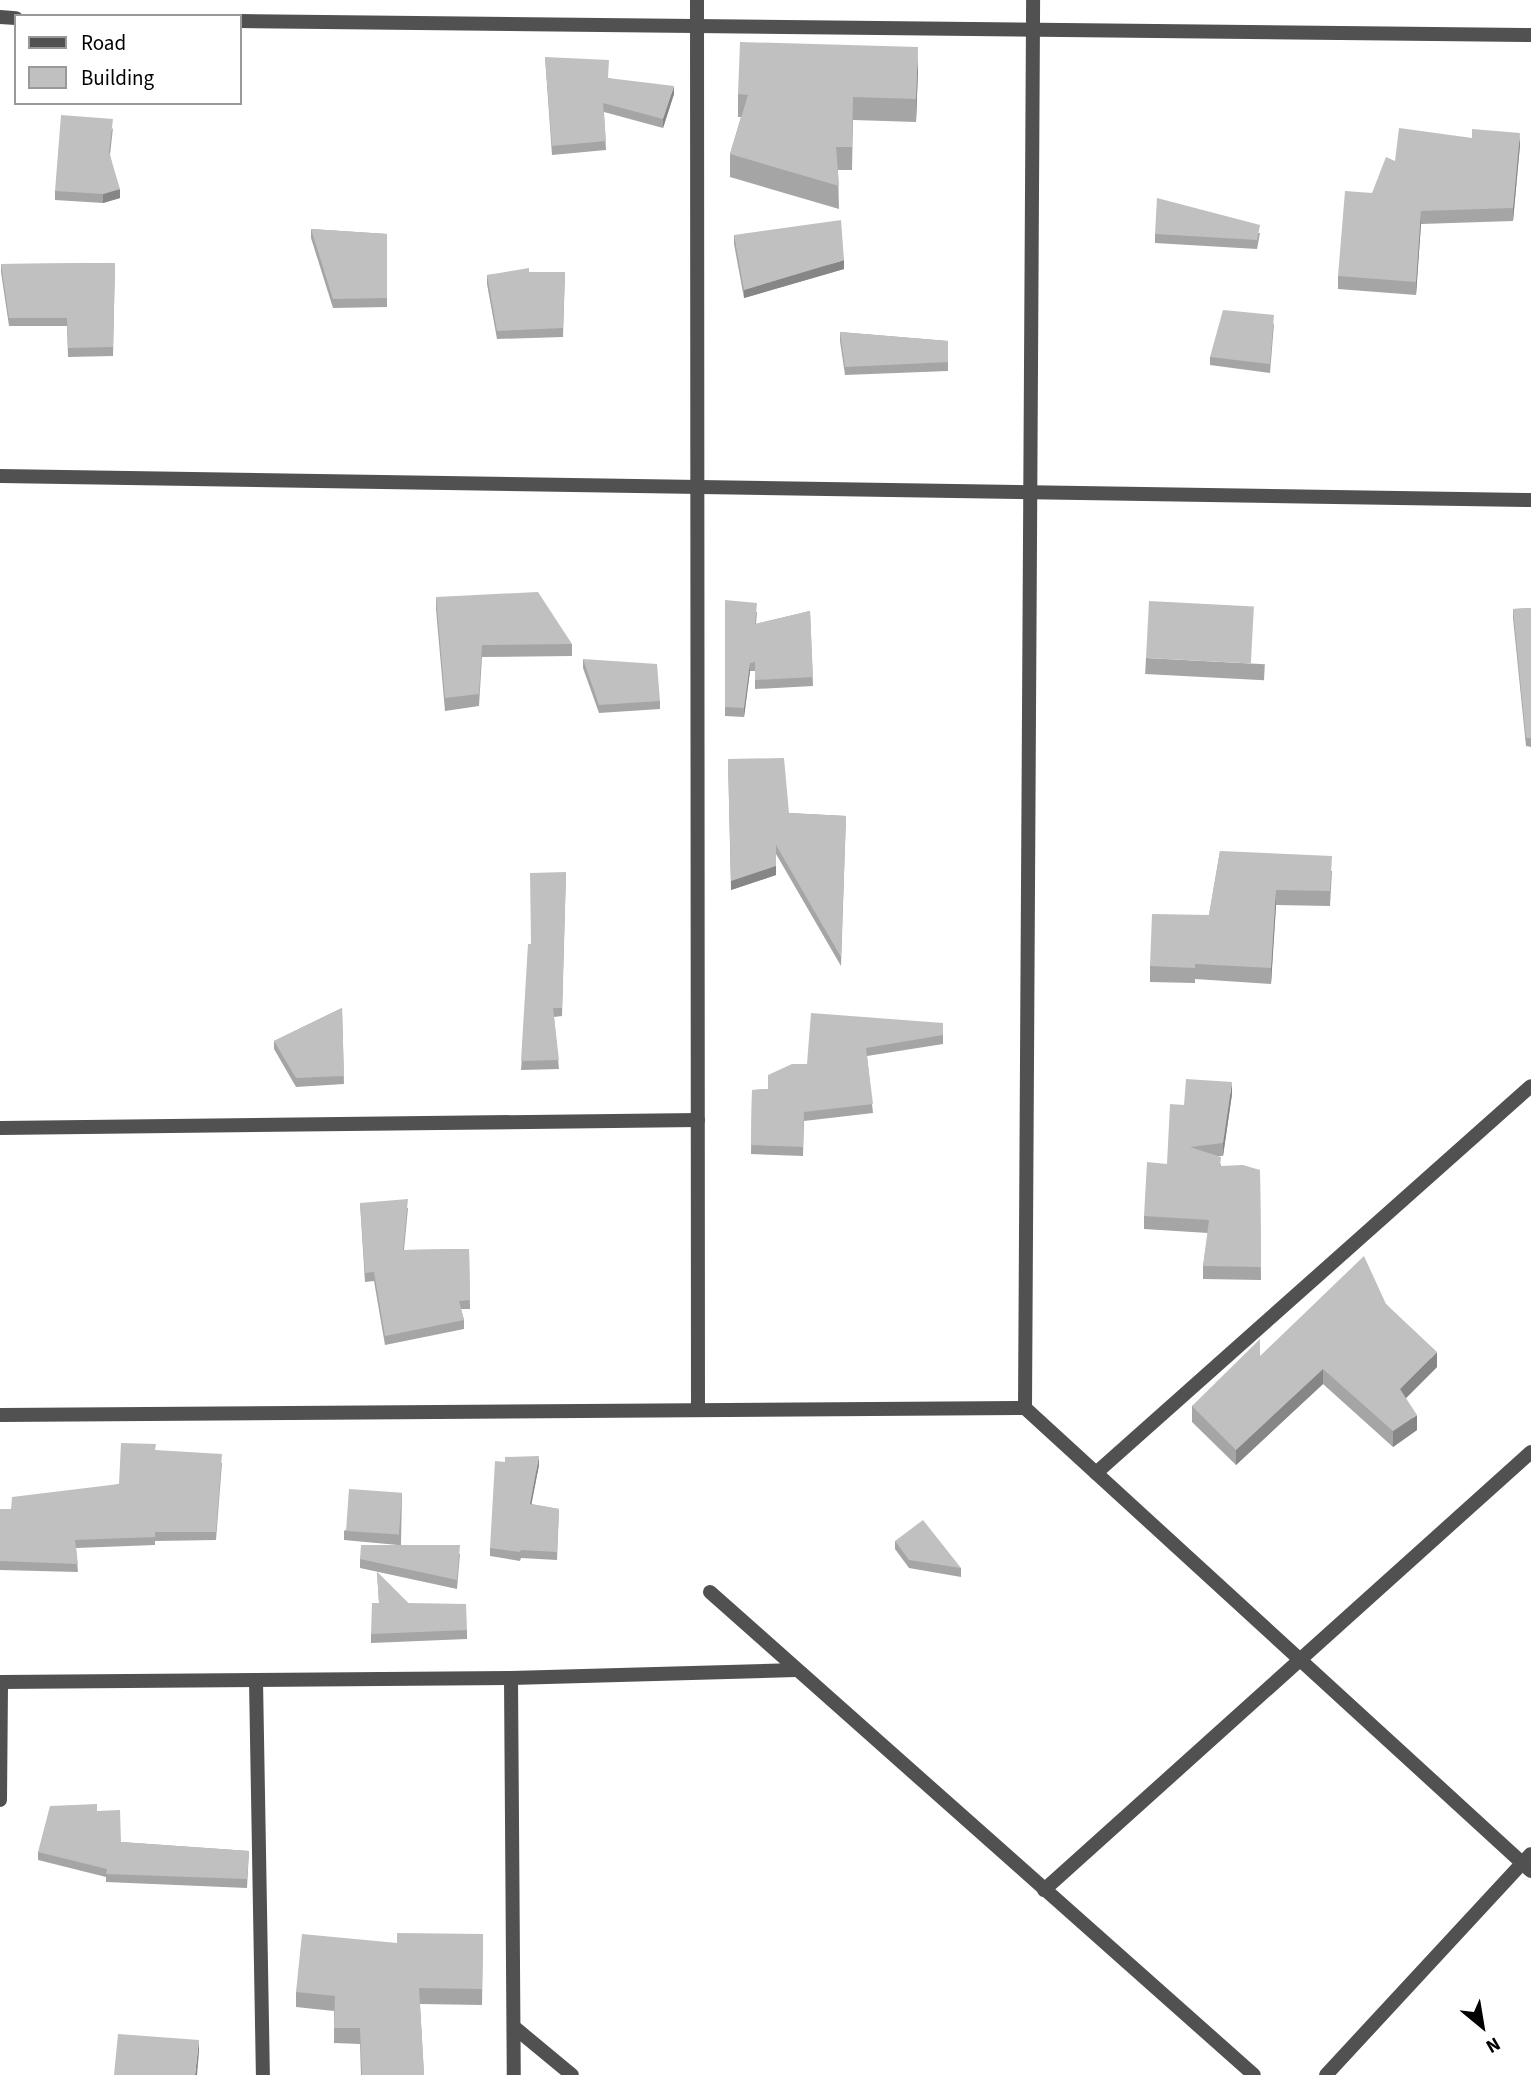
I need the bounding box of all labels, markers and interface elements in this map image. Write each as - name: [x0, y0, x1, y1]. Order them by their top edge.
- legend: [14, 14, 242, 105]
- text: Road: [81, 28, 126, 58]
- text: Building: [81, 63, 154, 93]
- north arrow: [1447, 1991, 1517, 2061]
- text: N: [1481, 2030, 1505, 2059]

